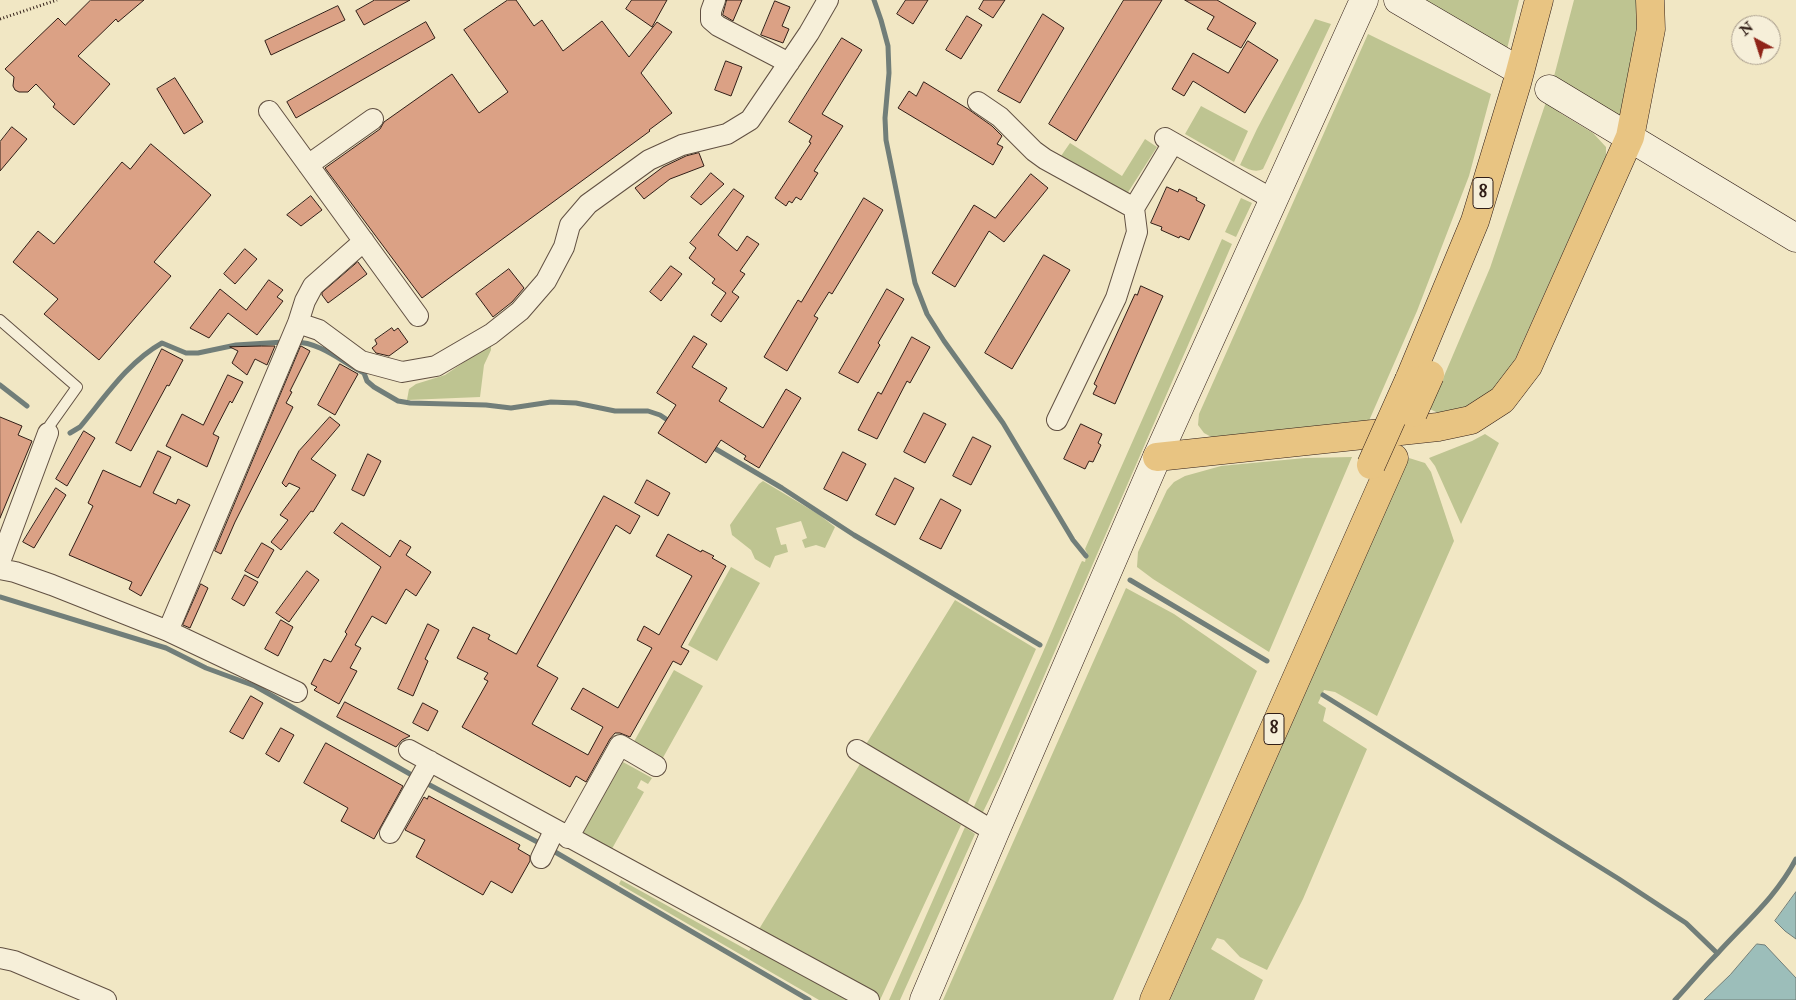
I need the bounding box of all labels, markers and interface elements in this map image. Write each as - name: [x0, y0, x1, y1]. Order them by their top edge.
- north arrow: [1731, 15, 1781, 65]
- text: N: [1736, 18, 1757, 39]
- road number: 8: [1473, 178, 1493, 208]
- road number: 8: [1264, 714, 1284, 744]

